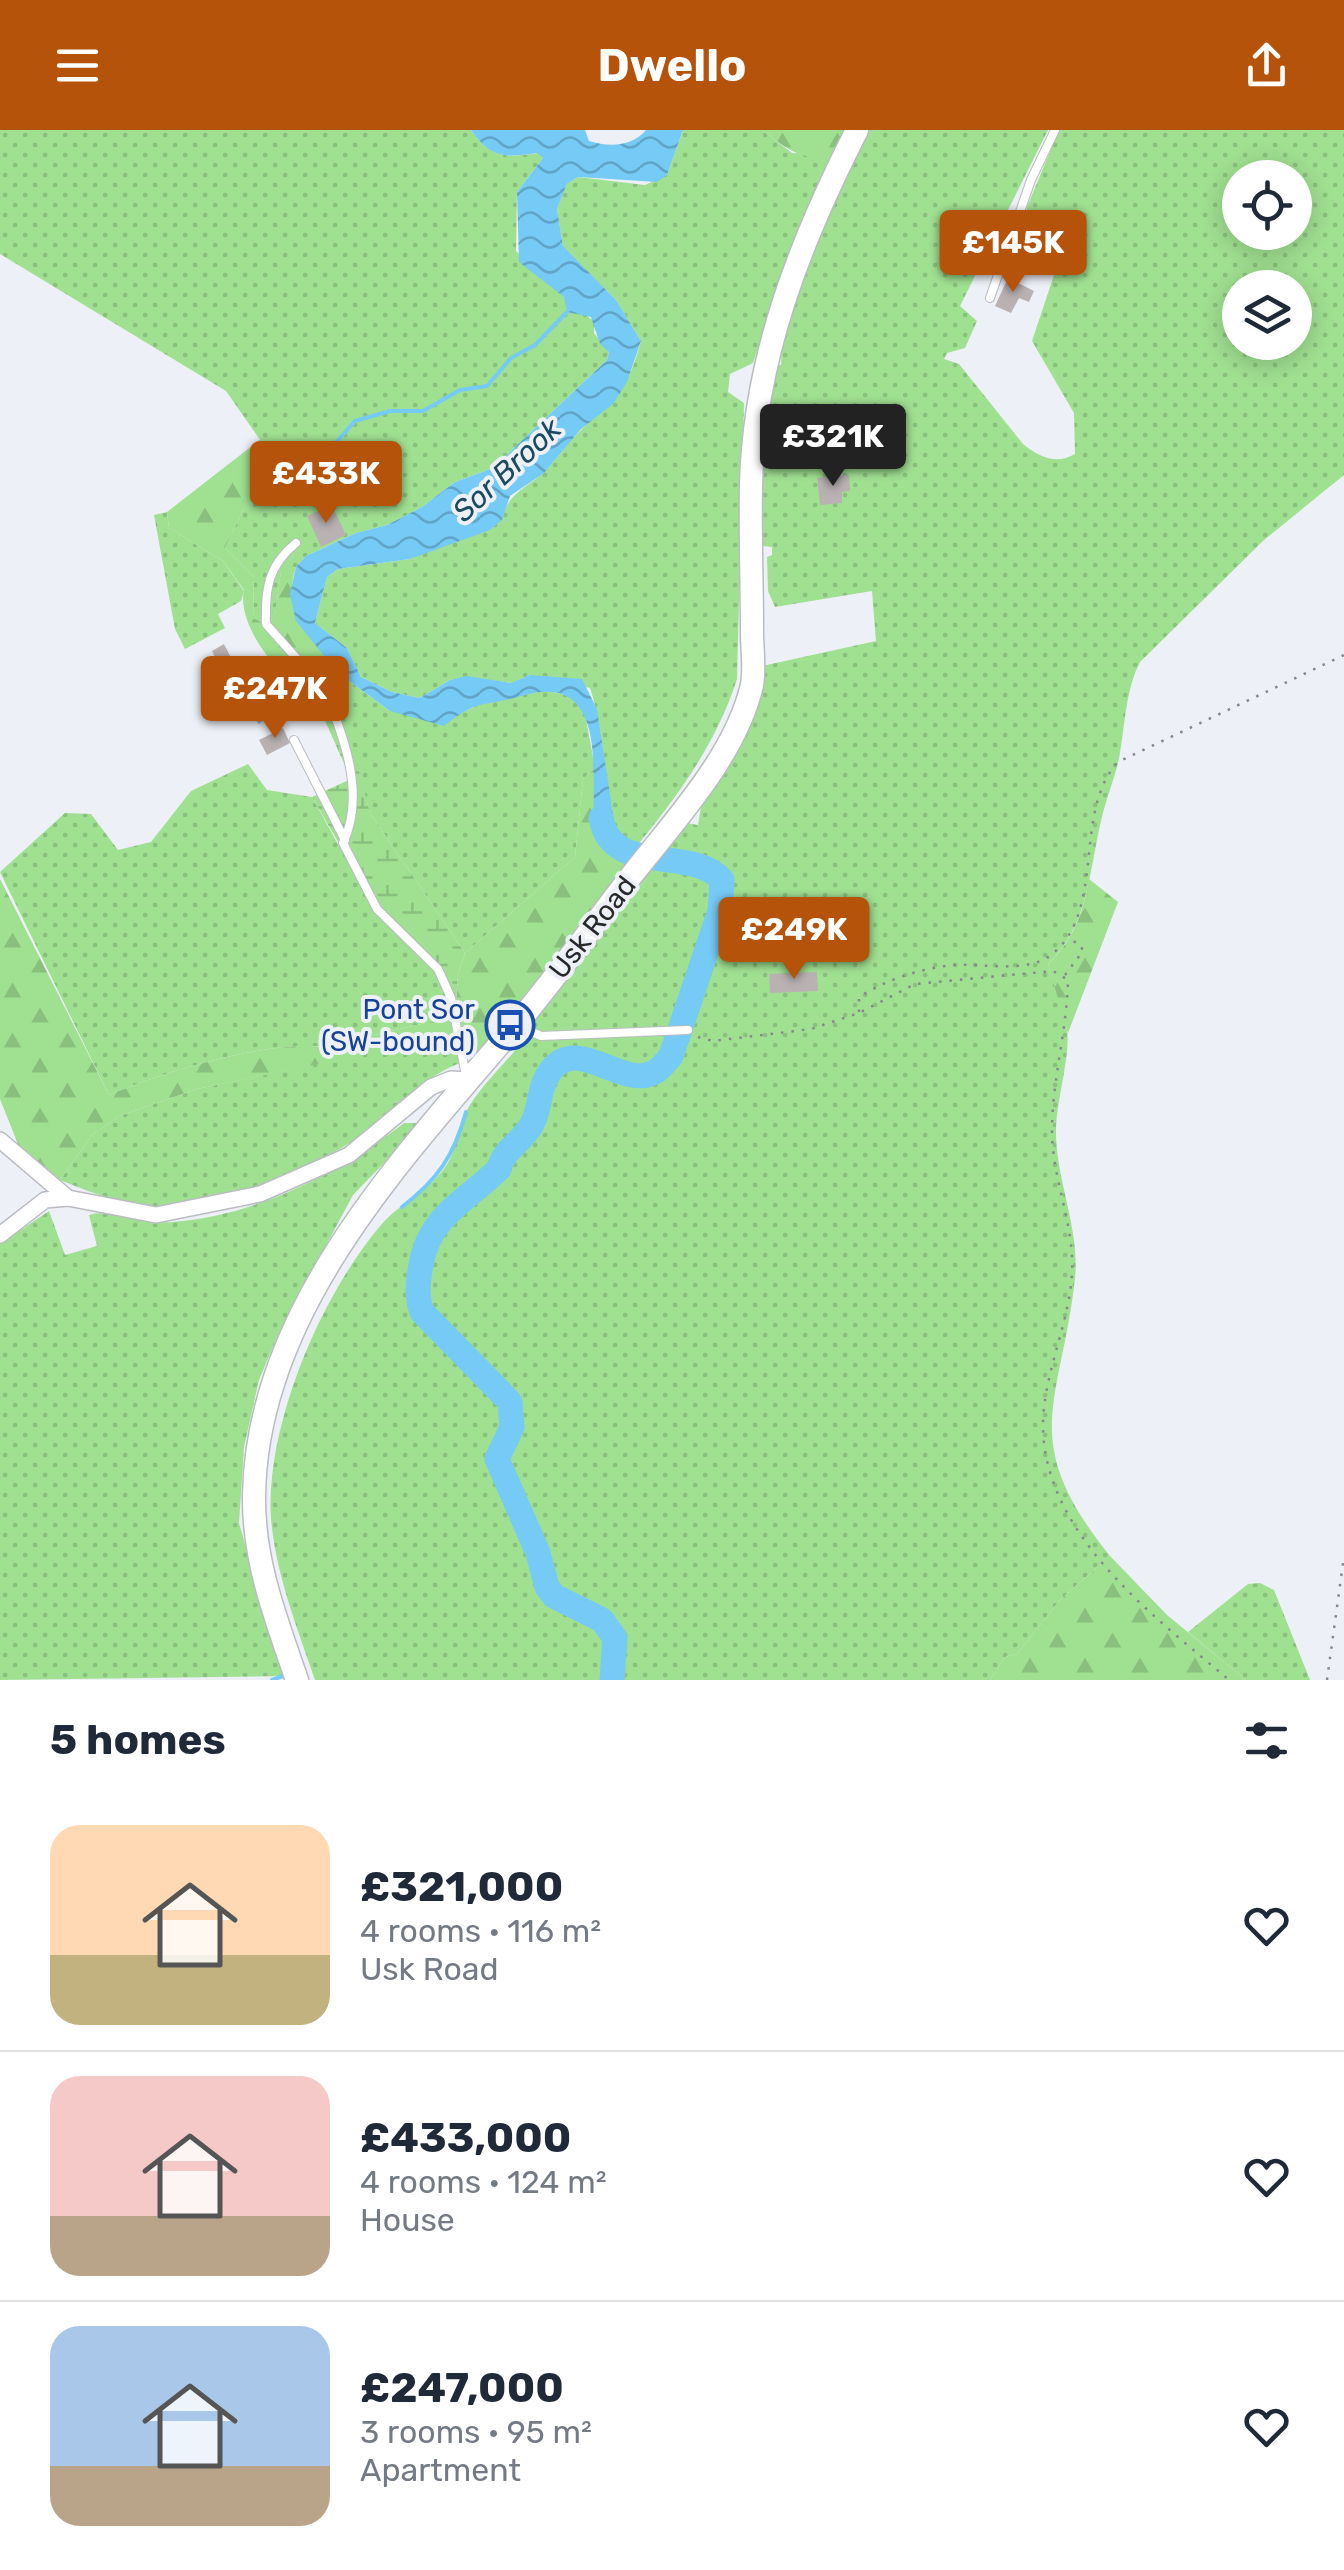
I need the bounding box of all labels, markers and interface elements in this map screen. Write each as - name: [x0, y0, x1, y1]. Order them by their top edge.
- icon: menu: [50, 38, 105, 93]
- icon: share: [1239, 38, 1294, 93]
- text: Dwello: [597, 39, 747, 92]
- map controls: [1222, 160, 1312, 360]
- button: locate: [1222, 160, 1312, 250]
- pin: £145K: [943, 210, 1083, 295]
- text: £145K: [962, 223, 1064, 261]
- button: layers: [1222, 270, 1312, 360]
- pin: £321K: [763, 404, 903, 489]
- water label: Sor Brook: [445, 410, 569, 529]
- text: £321K: [782, 417, 884, 455]
- pin: £433K: [256, 441, 396, 526]
- text: £433K: [272, 454, 380, 492]
- pin: £247K: [205, 656, 345, 741]
- text: £247K: [223, 669, 327, 707]
- street label: Usk Road: [542, 869, 643, 985]
- pin: £249K: [724, 897, 864, 982]
- text: £249K: [740, 910, 848, 948]
- place label: Pont Sor (SW-bound): [321, 993, 475, 1058]
- bus stop icon: Pont Sor (SW-bound): [484, 999, 536, 1051]
- icon: filters: [1239, 1713, 1294, 1768]
- text: 5 homes: [50, 1715, 226, 1765]
- text: £321,000: [360, 1862, 563, 1912]
- icon: home: [130, 1865, 250, 1985]
- icon: heart: [1239, 1898, 1294, 1953]
- text: 4 rooms · 116 m²: [360, 1912, 601, 1950]
- text: Usk Road: [360, 1950, 499, 1988]
- text: £433,000: [360, 2113, 571, 2163]
- icon: home: [130, 2116, 250, 2236]
- icon: heart: [1239, 2149, 1294, 2204]
- text: 4 rooms · 124 m²: [360, 2163, 607, 2201]
- text: House: [360, 2201, 455, 2239]
- text: £247,000: [360, 2363, 564, 2413]
- icon: home: [130, 2366, 250, 2486]
- icon: heart: [1239, 2399, 1294, 2454]
- text: 3 rooms · 95 m²: [360, 2413, 592, 2451]
- text: Apartment: [360, 2451, 521, 2489]

